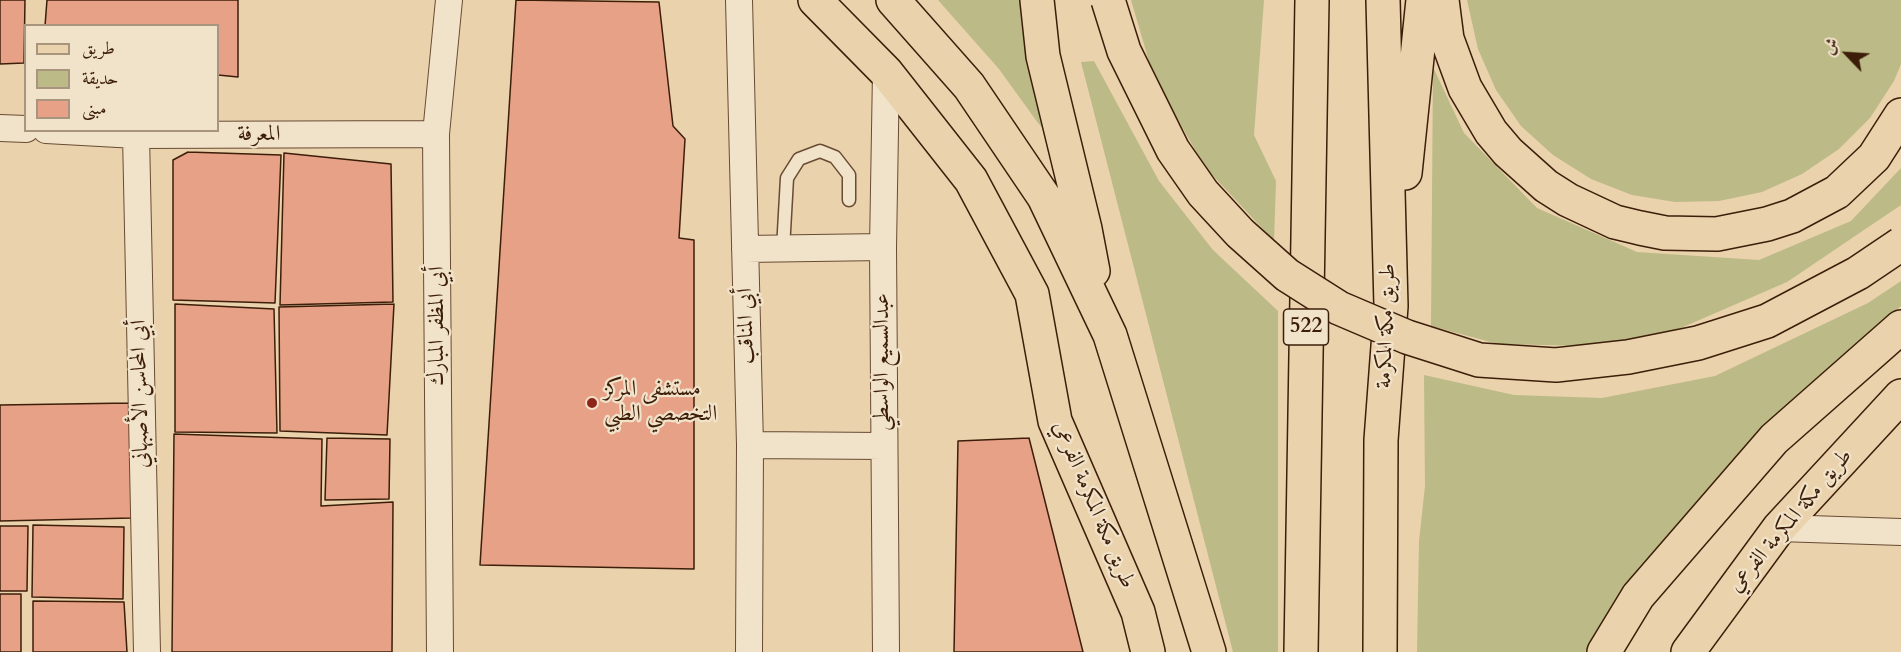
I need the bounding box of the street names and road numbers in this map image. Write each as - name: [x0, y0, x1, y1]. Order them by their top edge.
- street label: المعرفة: [237, 122, 281, 148]
- street label: طريق مكة المكرمة: [1372, 263, 1402, 389]
- street label: أبي المظفر المبارك: [425, 266, 451, 386]
- street label: أبي المناقب: [733, 288, 761, 364]
- street label: عبدالسميع الواسطي: [870, 293, 896, 431]
- road number: 522: [1284, 309, 1328, 345]
- street label: أبي المحاسن الأصبهاني: [127, 320, 155, 468]
- street label: طريق مكة المكرمة الفرعي: [1046, 417, 1140, 593]
- street label: طريق مكة المكرمة الفرعي: [1723, 444, 1859, 598]

